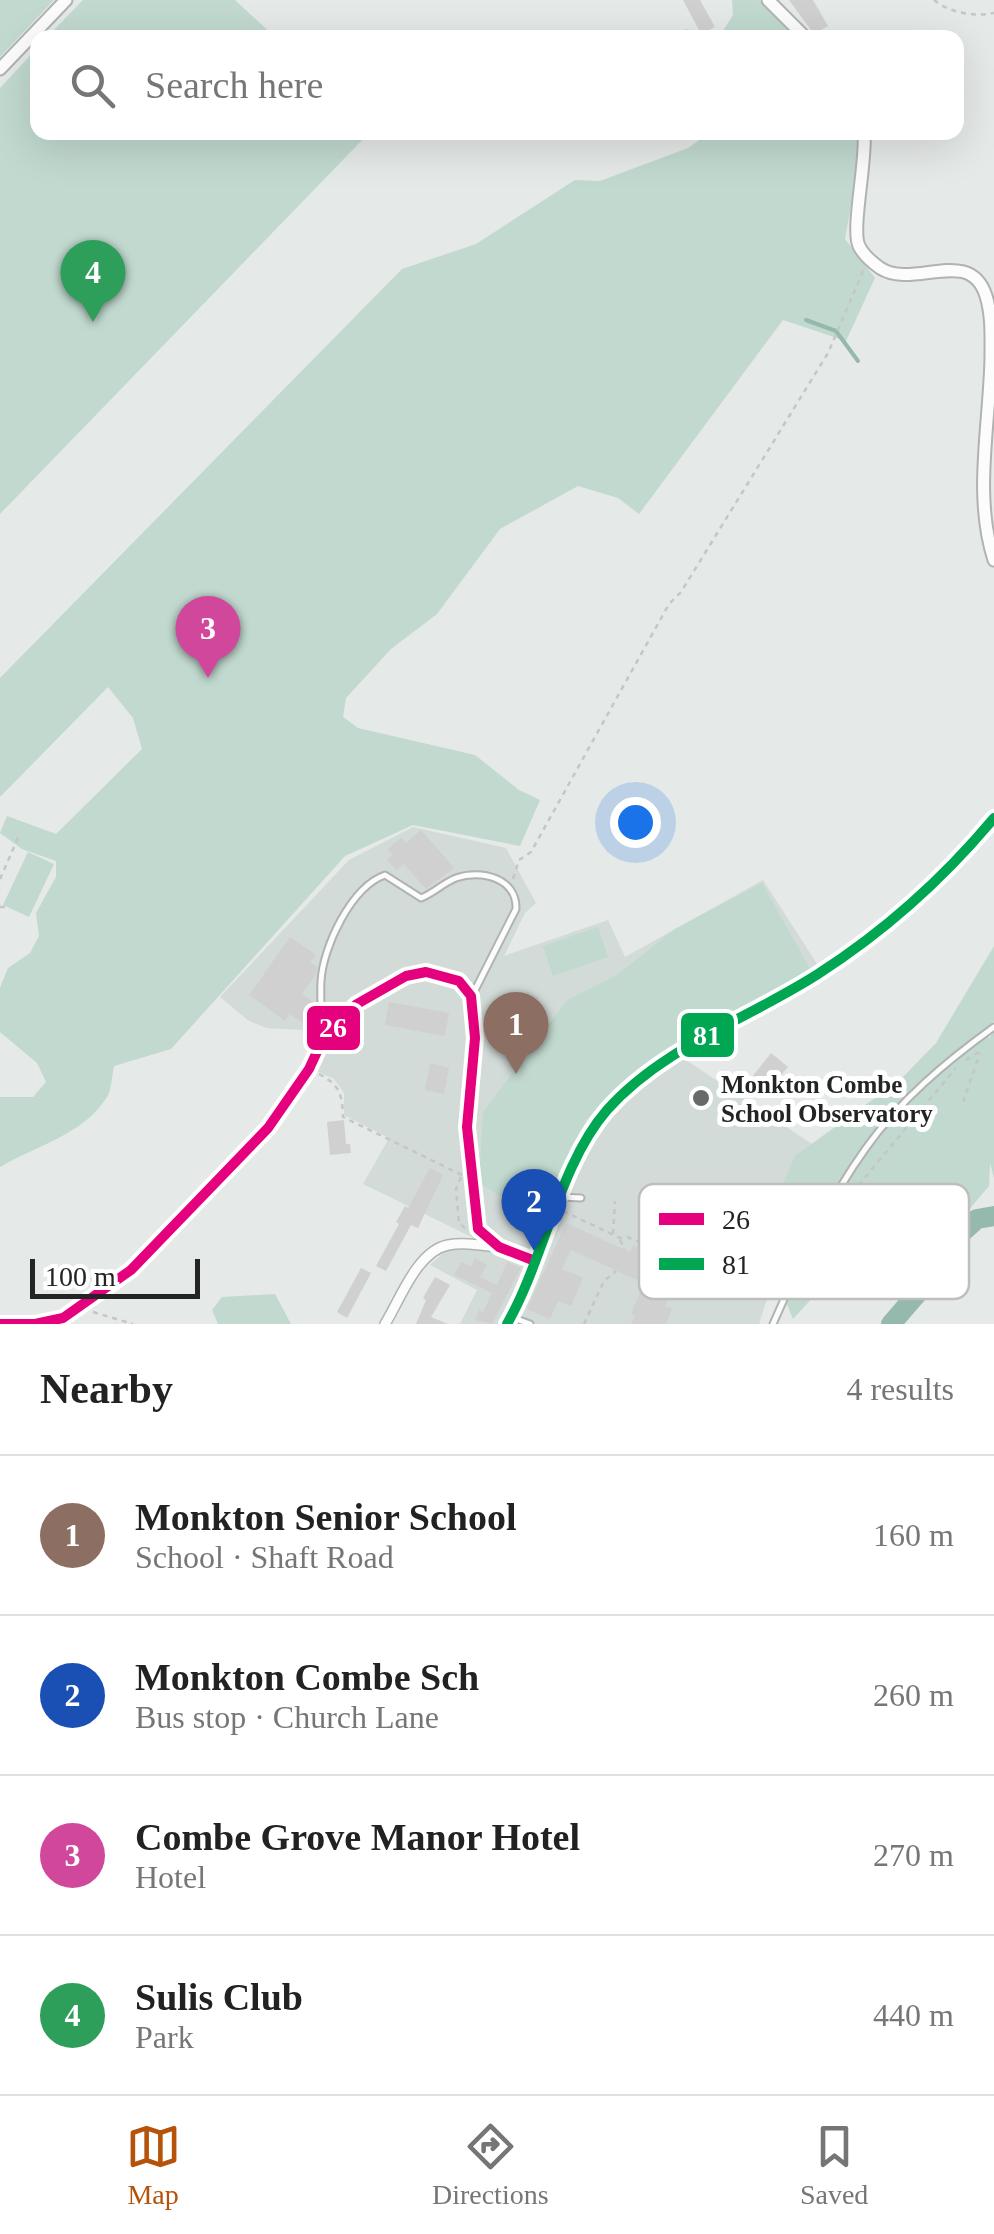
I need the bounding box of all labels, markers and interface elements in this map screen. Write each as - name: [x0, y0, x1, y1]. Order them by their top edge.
- search box: [30, 30, 964, 140]
- icon: search: [65, 58, 120, 113]
- text: Search here: [145, 64, 323, 106]
- pin: 4: [61, 240, 126, 322]
- pin: 3: [176, 596, 240, 678]
- your location: [610, 797, 661, 848]
- pin: 1: [484, 992, 548, 1074]
- line badge: 26: [305, 1004, 362, 1052]
- line badge: 81: [679, 1011, 736, 1059]
- text: 26: [319, 1012, 347, 1043]
- text: 81: [693, 1020, 721, 1051]
- place label: Monkton Combe School Observatory: [721, 1071, 933, 1127]
- marker: Monkton Combe School Observatory: [690, 1087, 712, 1109]
- pin: 2: [502, 1168, 566, 1251]
- legend: [639, 1184, 969, 1299]
- text: 26: [722, 1204, 750, 1235]
- text: 81: [722, 1249, 750, 1280]
- scale bar: [30, 1254, 200, 1298]
- text: 100 m: [45, 1261, 116, 1292]
- text: Nearby: [40, 1366, 173, 1412]
- text: 4 results: [846, 1371, 954, 1407]
- text: Monkton Senior School: [135, 1496, 516, 1538]
- text: 1: [65, 1517, 81, 1553]
- text: 160 m: [873, 1517, 954, 1553]
- text: School · Shaft Road: [135, 1539, 394, 1575]
- text: Monkton Combe Sch: [135, 1656, 479, 1698]
- text: 2: [65, 1677, 81, 1713]
- text: 260 m: [873, 1677, 954, 1713]
- text: Bus stop · Church Lane: [135, 1699, 439, 1735]
- text: Combe Grove Manor Hotel: [135, 1816, 580, 1858]
- text: 3: [65, 1837, 81, 1873]
- text: 270 m: [873, 1837, 954, 1873]
- text: Hotel: [135, 1859, 206, 1895]
- text: Sulis Club: [135, 1976, 303, 2018]
- text: 4: [65, 1997, 81, 2033]
- text: 440 m: [873, 1997, 954, 2033]
- text: Park: [135, 2019, 194, 2055]
- tab: Map: [126, 2119, 181, 2211]
- tab: Directions: [432, 2119, 549, 2211]
- tab: Saved: [800, 2119, 868, 2211]

